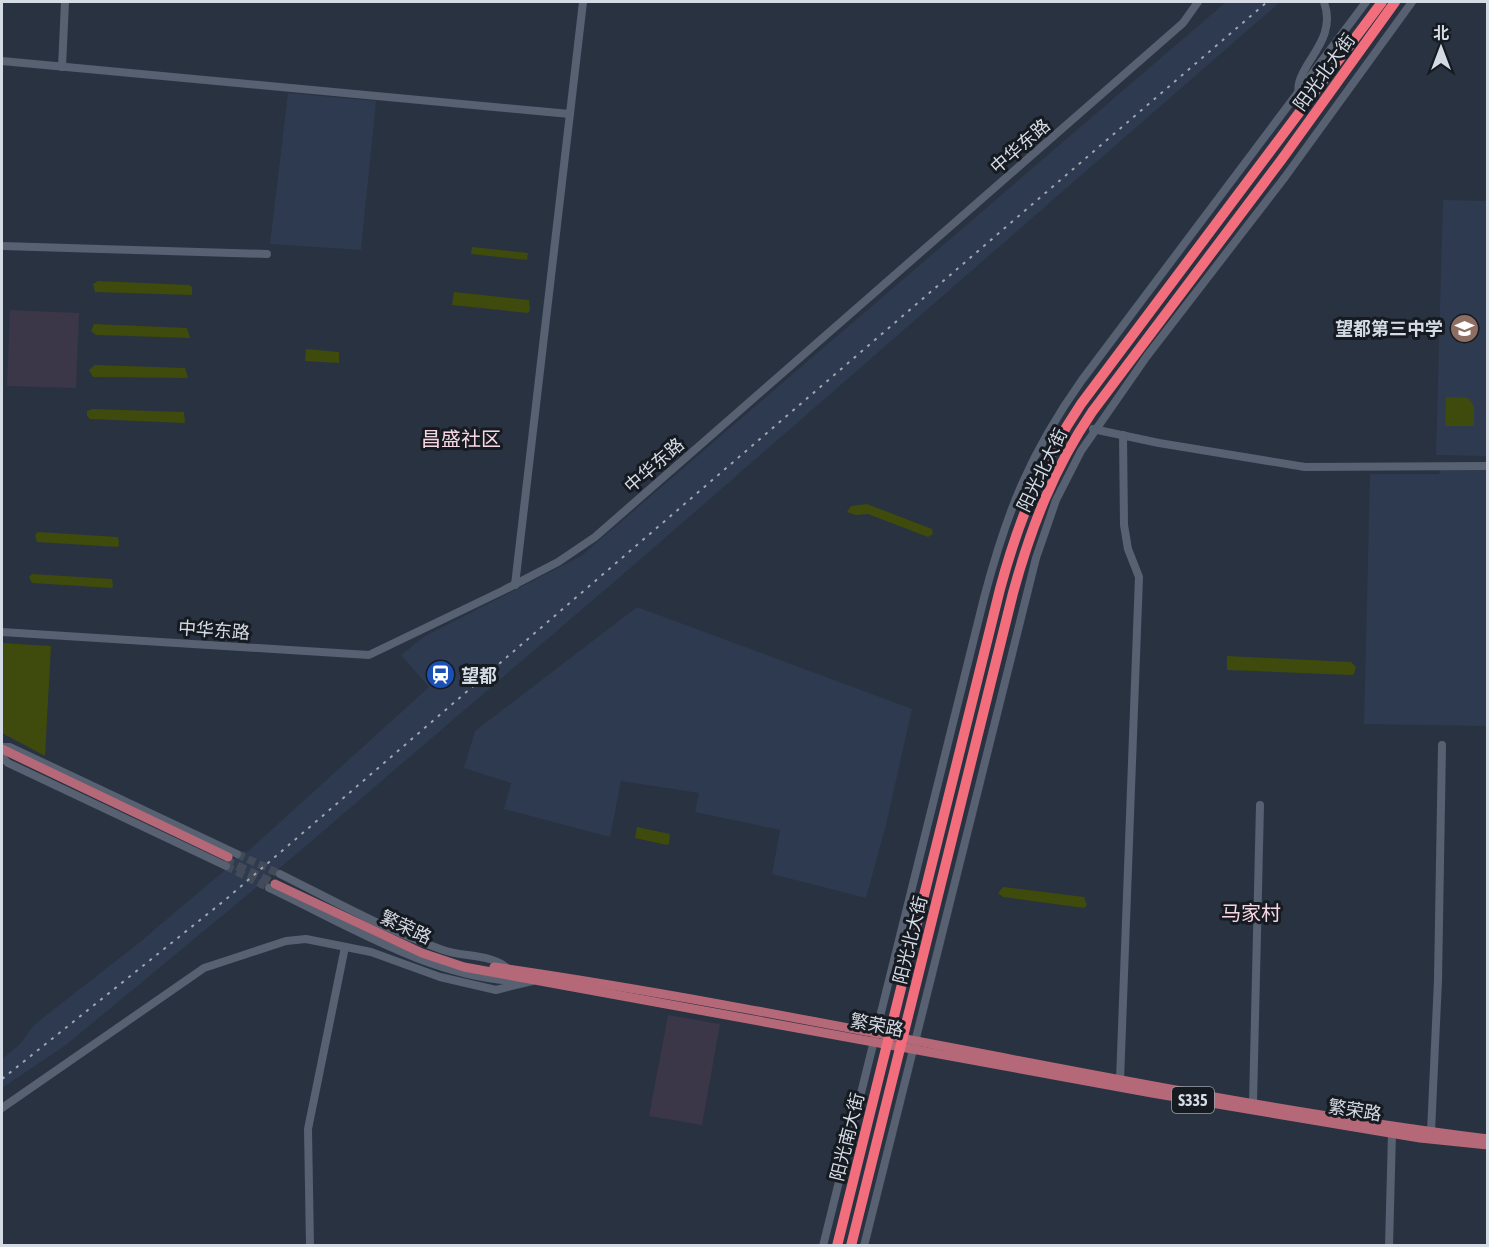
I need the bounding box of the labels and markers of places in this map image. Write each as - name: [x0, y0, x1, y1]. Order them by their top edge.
- school or university icon: 望都第三中学: [1448, 312, 1480, 344]
- place label: 望都第三中学: [1335, 318, 1443, 339]
- station icon: 望都: [424, 659, 456, 691]
- place label: 望都: [461, 665, 497, 686]

